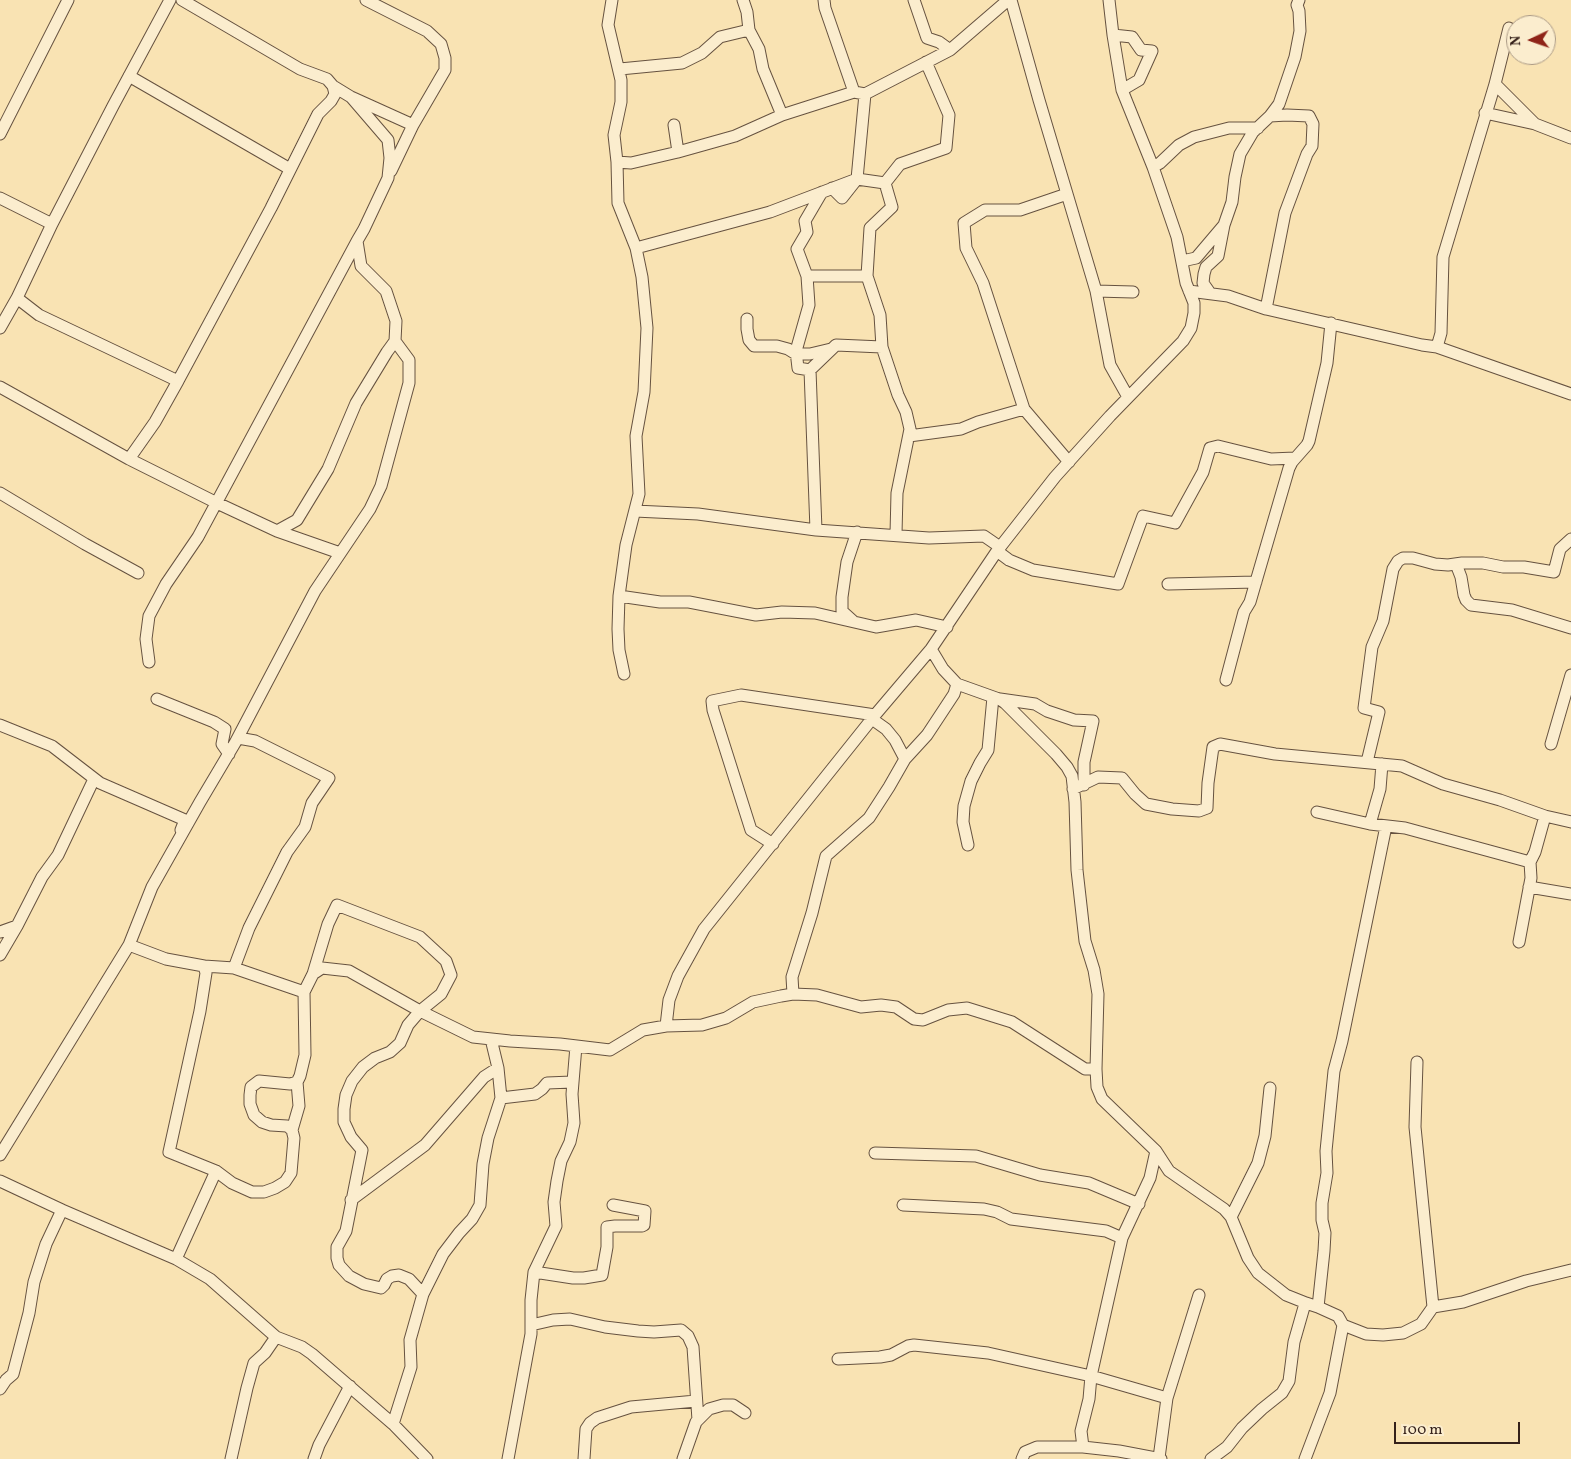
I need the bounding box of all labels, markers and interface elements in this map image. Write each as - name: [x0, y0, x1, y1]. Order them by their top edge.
- north arrow: [1506, 15, 1556, 65]
- text: N: [1507, 35, 1526, 46]
- scale bar: [1396, 1412, 1522, 1444]
- text: 100 m: [1402, 1420, 1442, 1441]

